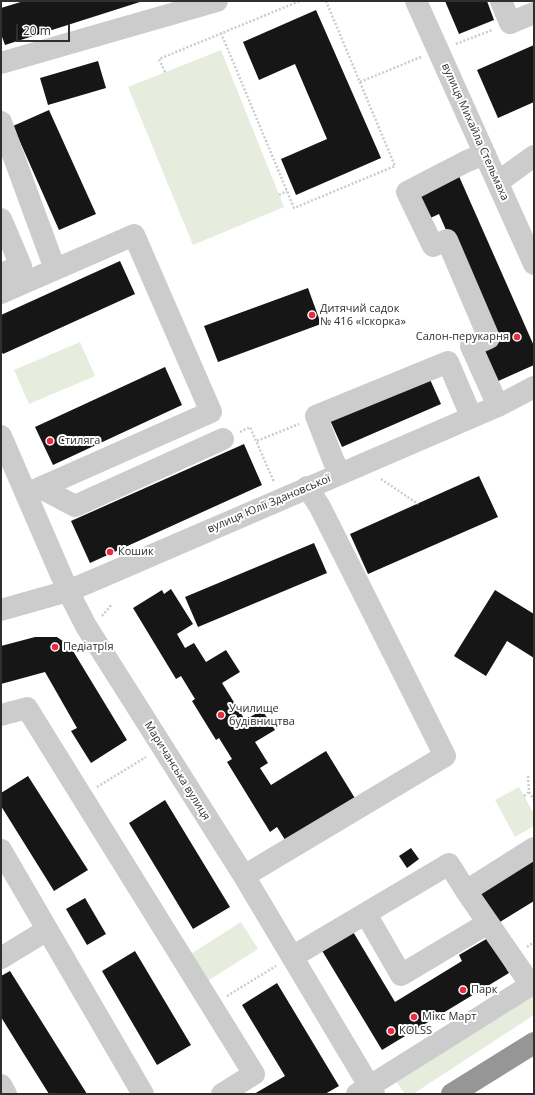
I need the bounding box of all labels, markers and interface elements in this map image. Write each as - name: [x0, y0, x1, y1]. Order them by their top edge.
- scale bar: [18, 16, 72, 42]
- text: 20 m: [23, 22, 51, 39]
- street label: вулиця Михайла Стельмаха: [439, 61, 511, 203]
- place label: Дитячий садок № 416 «Іскорка»: [320, 302, 406, 328]
- marker: Дитячий садок № 416 «Іскорка»: [307, 310, 317, 320]
- place label: Салон-перукарня: [416, 330, 509, 344]
- marker: Салон-перукарня: [512, 332, 522, 342]
- place label: Стиляга: [58, 434, 100, 448]
- marker: Стиляга: [45, 436, 55, 446]
- street label: вулиця Юлії Здановської: [205, 472, 333, 536]
- place label: Кошик: [118, 545, 154, 559]
- marker: Кошик: [105, 547, 115, 557]
- place label: ПедіатрІя: [63, 640, 113, 654]
- marker: ПедіатрІя: [50, 642, 60, 652]
- place label: Училище будівництва: [229, 702, 295, 728]
- marker: Училище будівництва: [216, 710, 226, 720]
- street label: Маричанська вулиця: [141, 719, 213, 823]
- place label: Парк: [471, 983, 498, 997]
- marker: Парк: [458, 985, 468, 995]
- place label: Мікс Март: [422, 1010, 476, 1024]
- marker: Мікс Март: [409, 1012, 419, 1022]
- place label: KOLSS: [399, 1024, 432, 1038]
- marker: KOLSS: [386, 1026, 396, 1036]

